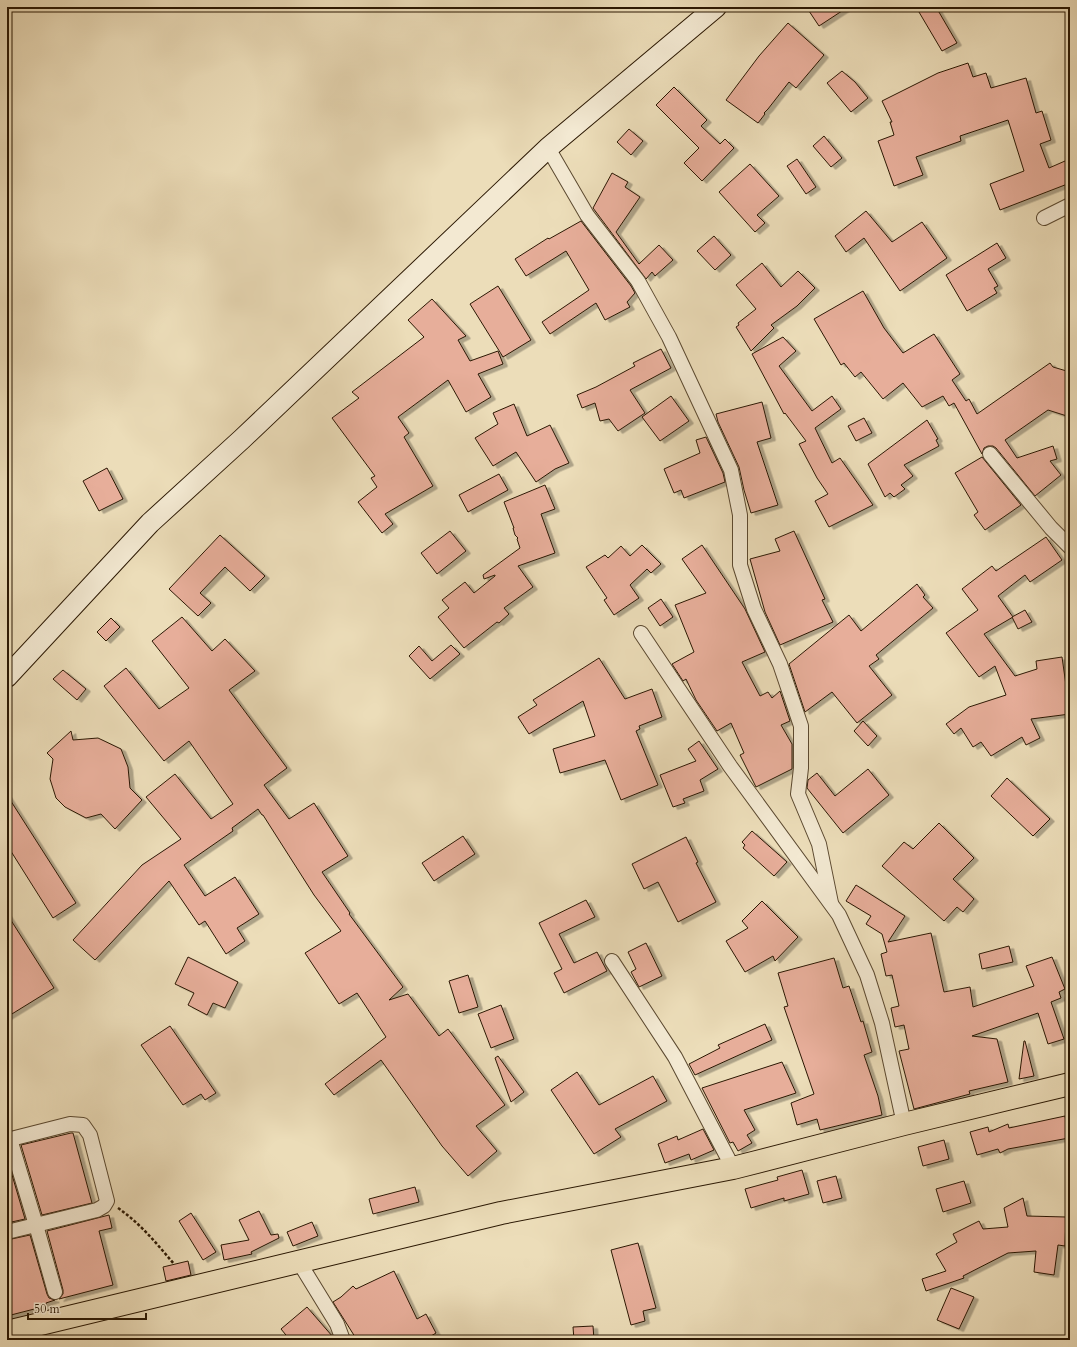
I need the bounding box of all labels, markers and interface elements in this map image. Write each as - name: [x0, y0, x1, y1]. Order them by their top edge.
- scale bar: [28, 1295, 146, 1321]
- text: 50 m: [34, 1301, 61, 1317]

